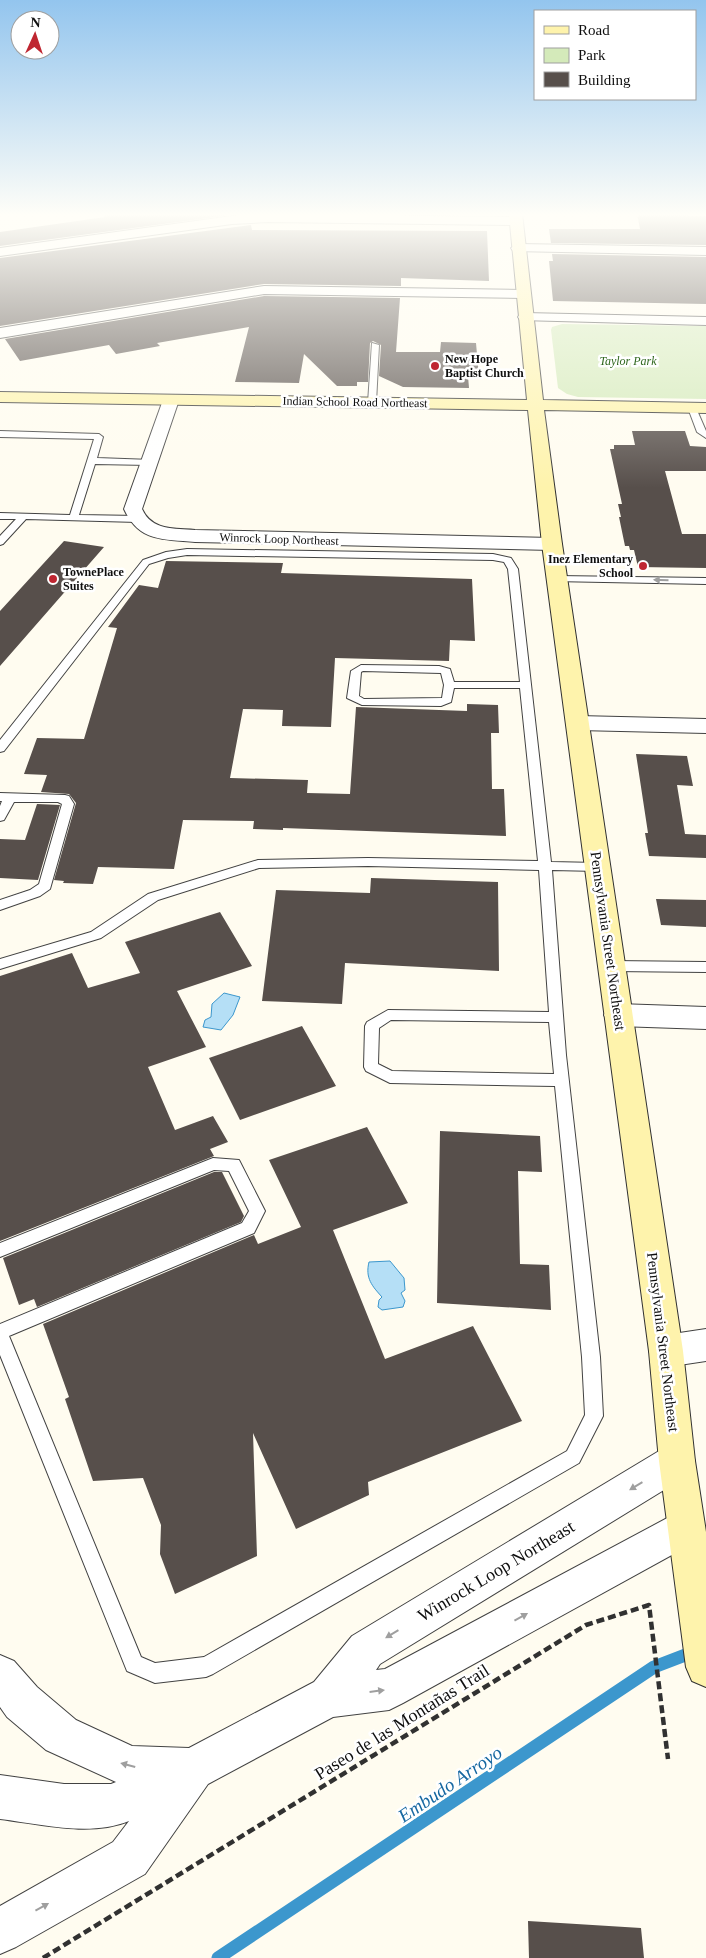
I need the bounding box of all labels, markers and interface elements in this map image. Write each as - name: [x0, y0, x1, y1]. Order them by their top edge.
- north arrow: [10, 10, 60, 60]
- legend: [534, 10, 696, 100]
- text: N: [30, 15, 41, 30]
- text: Road: [578, 22, 610, 38]
- text: Park: [578, 47, 606, 63]
- text: Building: [578, 72, 631, 88]
- place label: New Hope Baptist Church: [445, 352, 524, 380]
- park label: Taylor Park: [599, 354, 657, 368]
- marker: New Hope Baptist Church: [429, 360, 441, 372]
- street label: Indian School Road Northeast: [282, 394, 428, 410]
- street label: Winrock Loop Northeast: [219, 530, 340, 548]
- place label: Inez Elementary School: [548, 552, 634, 580]
- marker: Inez Elementary School: [637, 560, 649, 572]
- place label: TownePlace Suites: [63, 565, 125, 593]
- marker: TownePlace Suites: [47, 573, 59, 585]
- one-way arrow: [653, 576, 669, 584]
- street label: Pennsylvania Street Northeast: [587, 850, 629, 1032]
- street label: Pennsylvania Street Northeast: [644, 1251, 682, 1434]
- one-way arrow: [629, 1481, 642, 1491]
- street label: Winrock Loop Northeast: [414, 1516, 578, 1626]
- one-way arrow: [515, 1613, 528, 1622]
- one-way arrow: [386, 1630, 399, 1639]
- street label: Paseo de las Montañas Trail: [311, 1660, 493, 1784]
- one-way arrow: [369, 1687, 385, 1695]
- water label: Embudo Arroyo: [393, 1742, 506, 1827]
- one-way arrow: [120, 1760, 135, 1768]
- one-way arrow: [35, 1903, 50, 1911]

